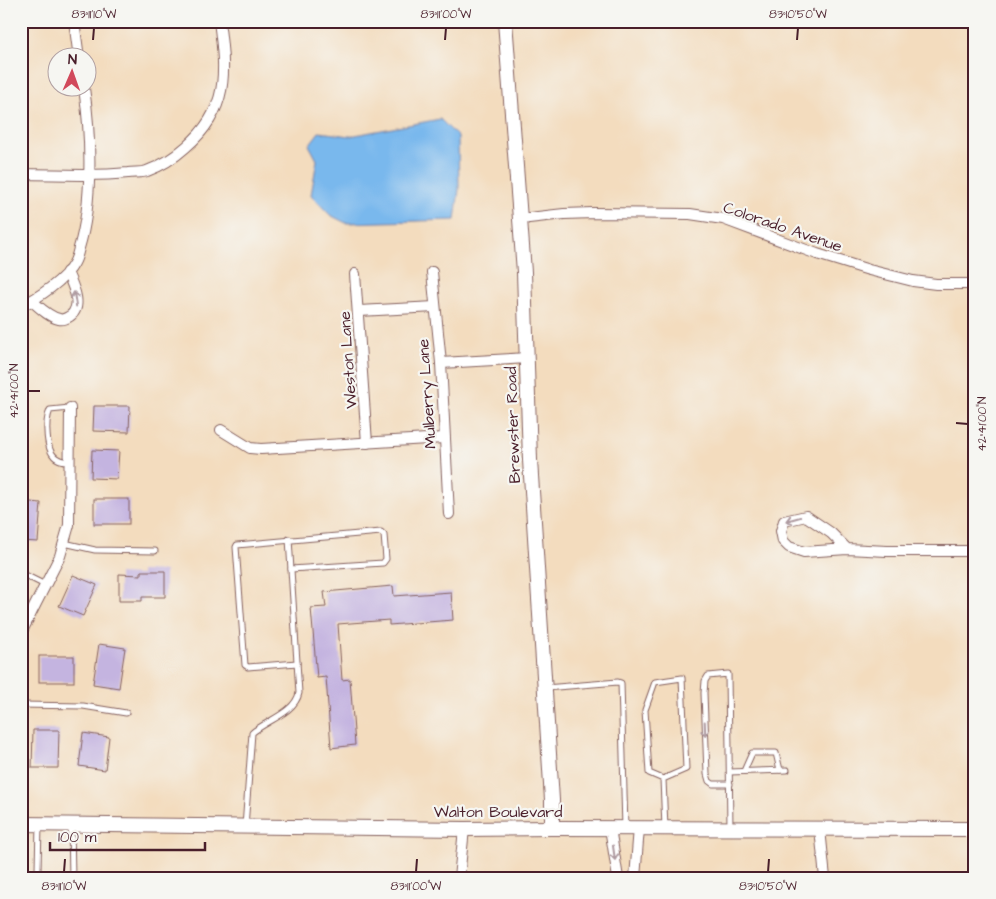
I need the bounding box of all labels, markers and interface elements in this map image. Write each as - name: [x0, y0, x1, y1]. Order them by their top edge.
- text: 83°11'10"W: [72, 6, 117, 23]
- text: 83°11'00"W: [421, 6, 472, 23]
- text: 83°10'50"W: [769, 6, 828, 23]
- north arrow: [48, 48, 98, 98]
- text: N: [68, 50, 77, 70]
- street label: Colorado Avenue: [720, 196, 845, 258]
- one-way arrow: [70, 292, 80, 308]
- street label: Weston Lane: [334, 310, 362, 409]
- street label: Mulberry Lane: [412, 338, 443, 450]
- text: 42°41'00"N: [6, 363, 23, 418]
- street label: Brewster Road: [500, 366, 526, 484]
- text: 42°41'00"N: [974, 396, 991, 451]
- one-way arrow: [785, 515, 801, 524]
- one-way arrow: [700, 721, 709, 737]
- street label: Walton Boulevard: [434, 801, 562, 823]
- scale bar: [50, 819, 205, 851]
- text: 100 m: [58, 827, 97, 848]
- one-way arrow: [609, 845, 619, 861]
- text: 83°11'10"W: [42, 878, 87, 895]
- text: 83°11'00"W: [391, 878, 442, 895]
- text: 83°10'50"W: [739, 878, 798, 895]

